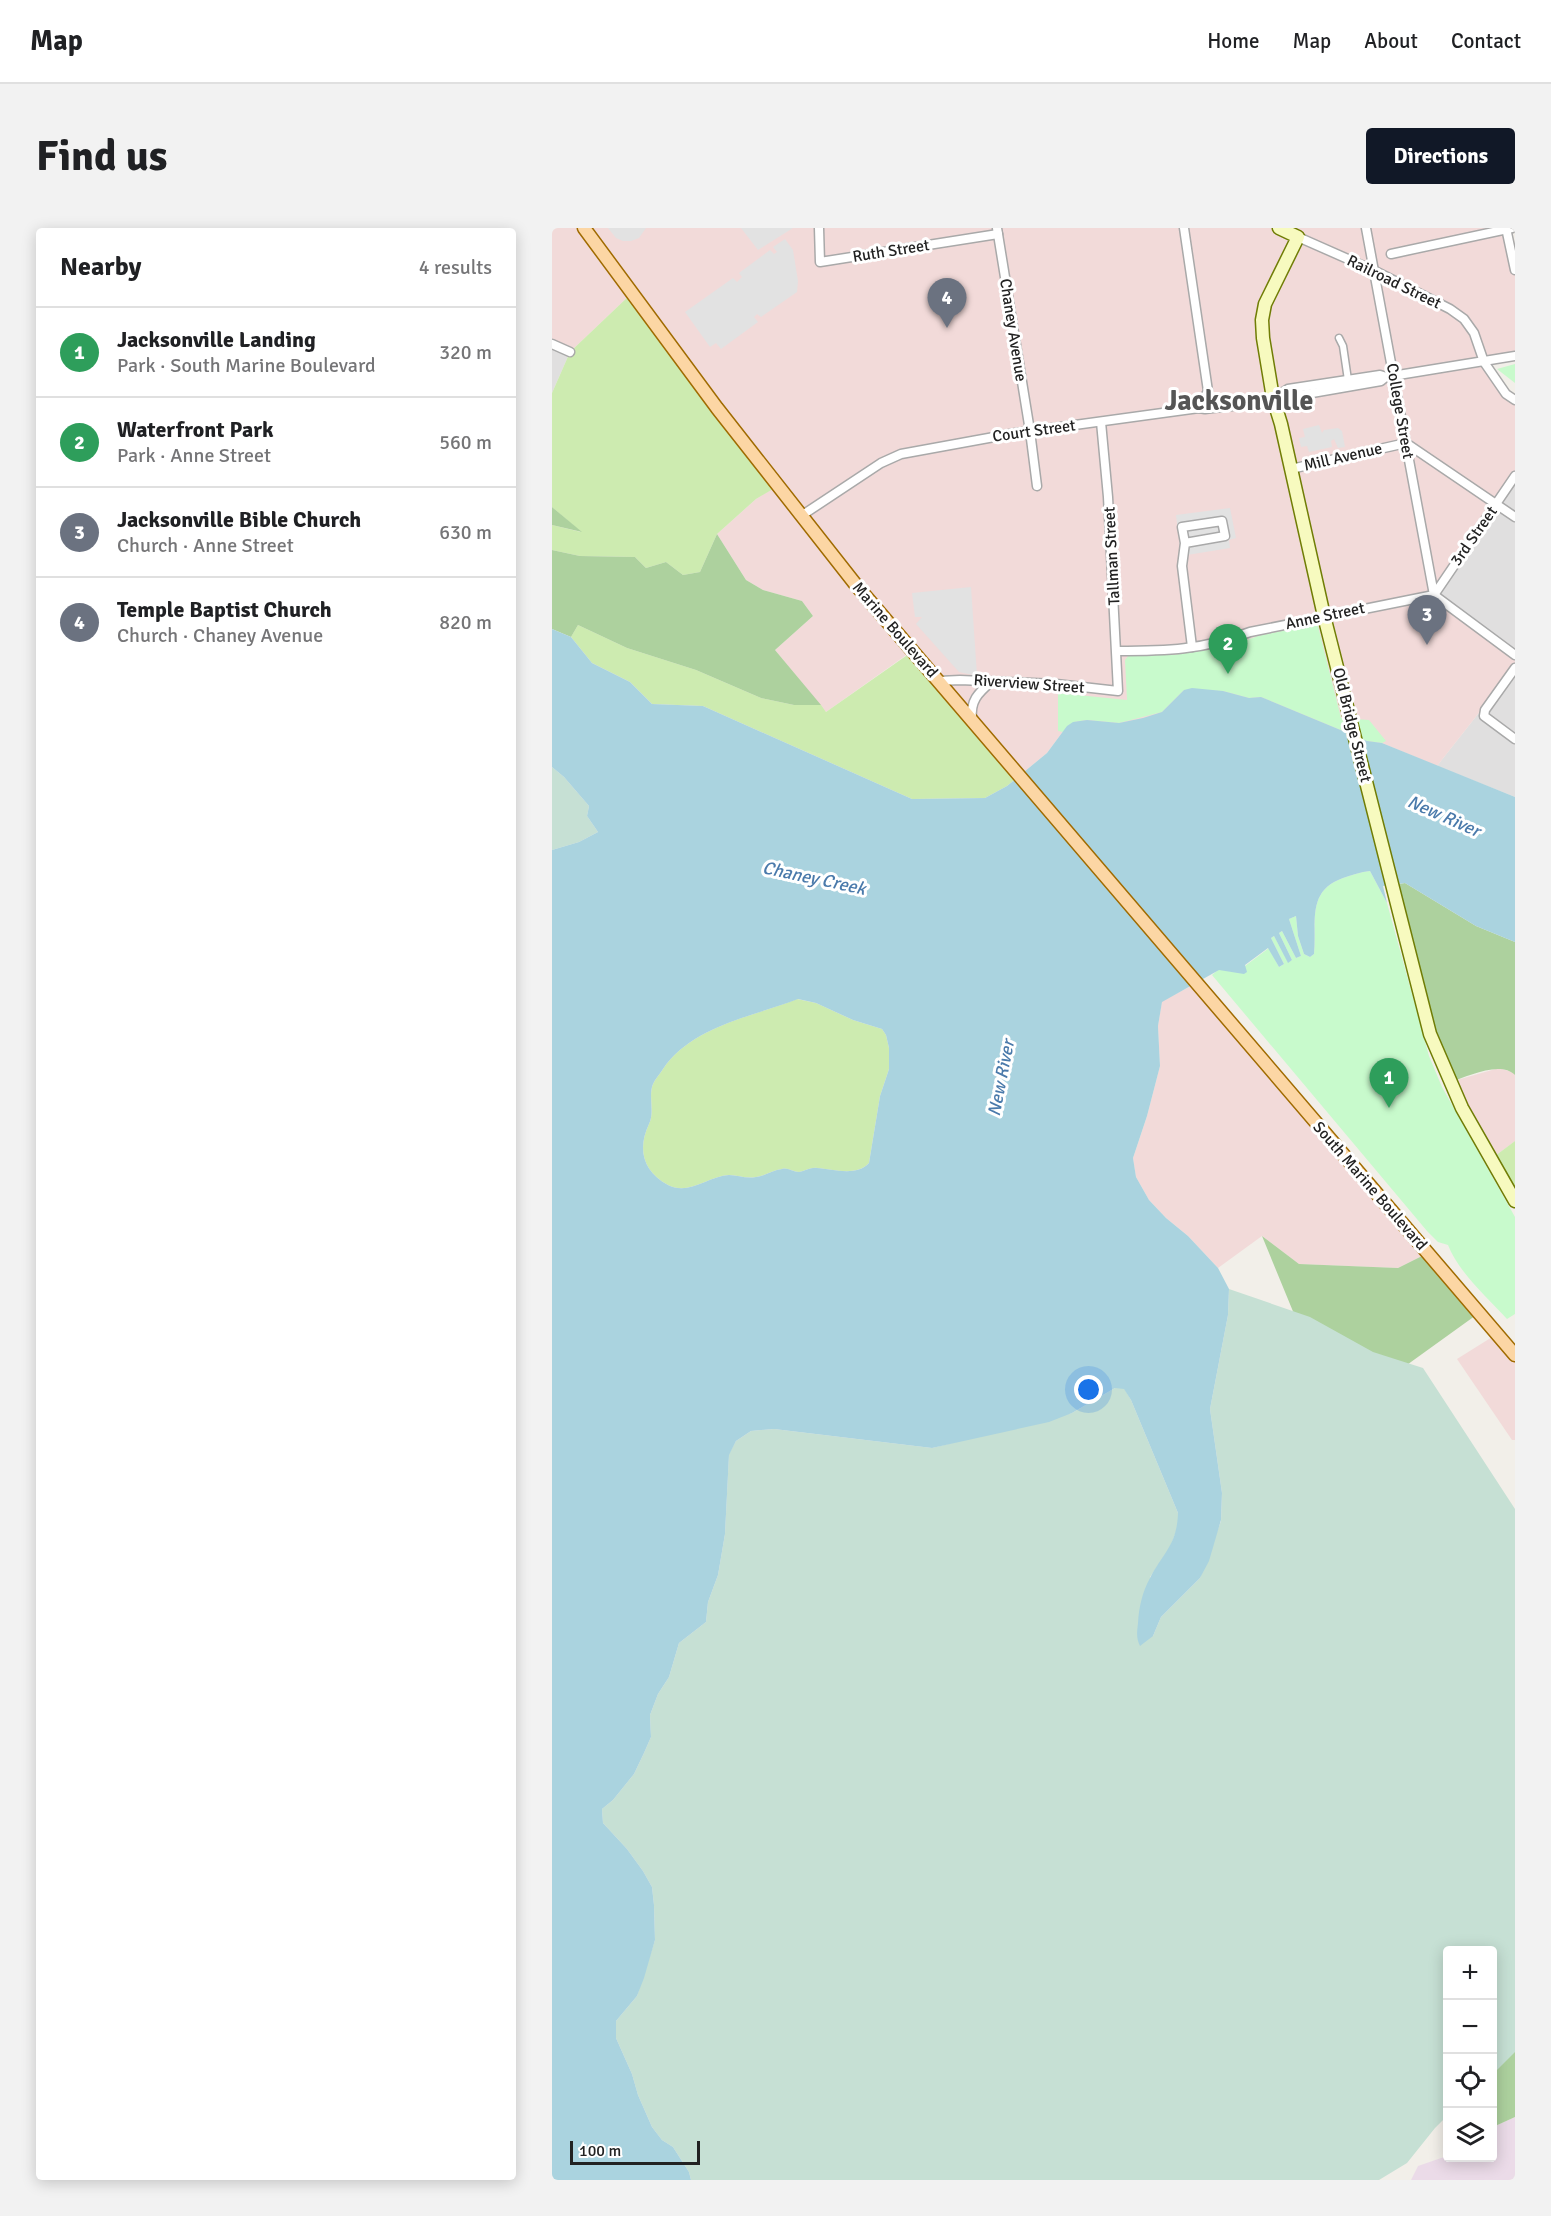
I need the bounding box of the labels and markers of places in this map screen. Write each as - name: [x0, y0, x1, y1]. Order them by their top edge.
- pin: 4: [928, 279, 966, 328]
- pin: 3: [1408, 596, 1446, 645]
- pin: 2: [1208, 624, 1248, 674]
- pin: 1: [1370, 1058, 1408, 1108]

